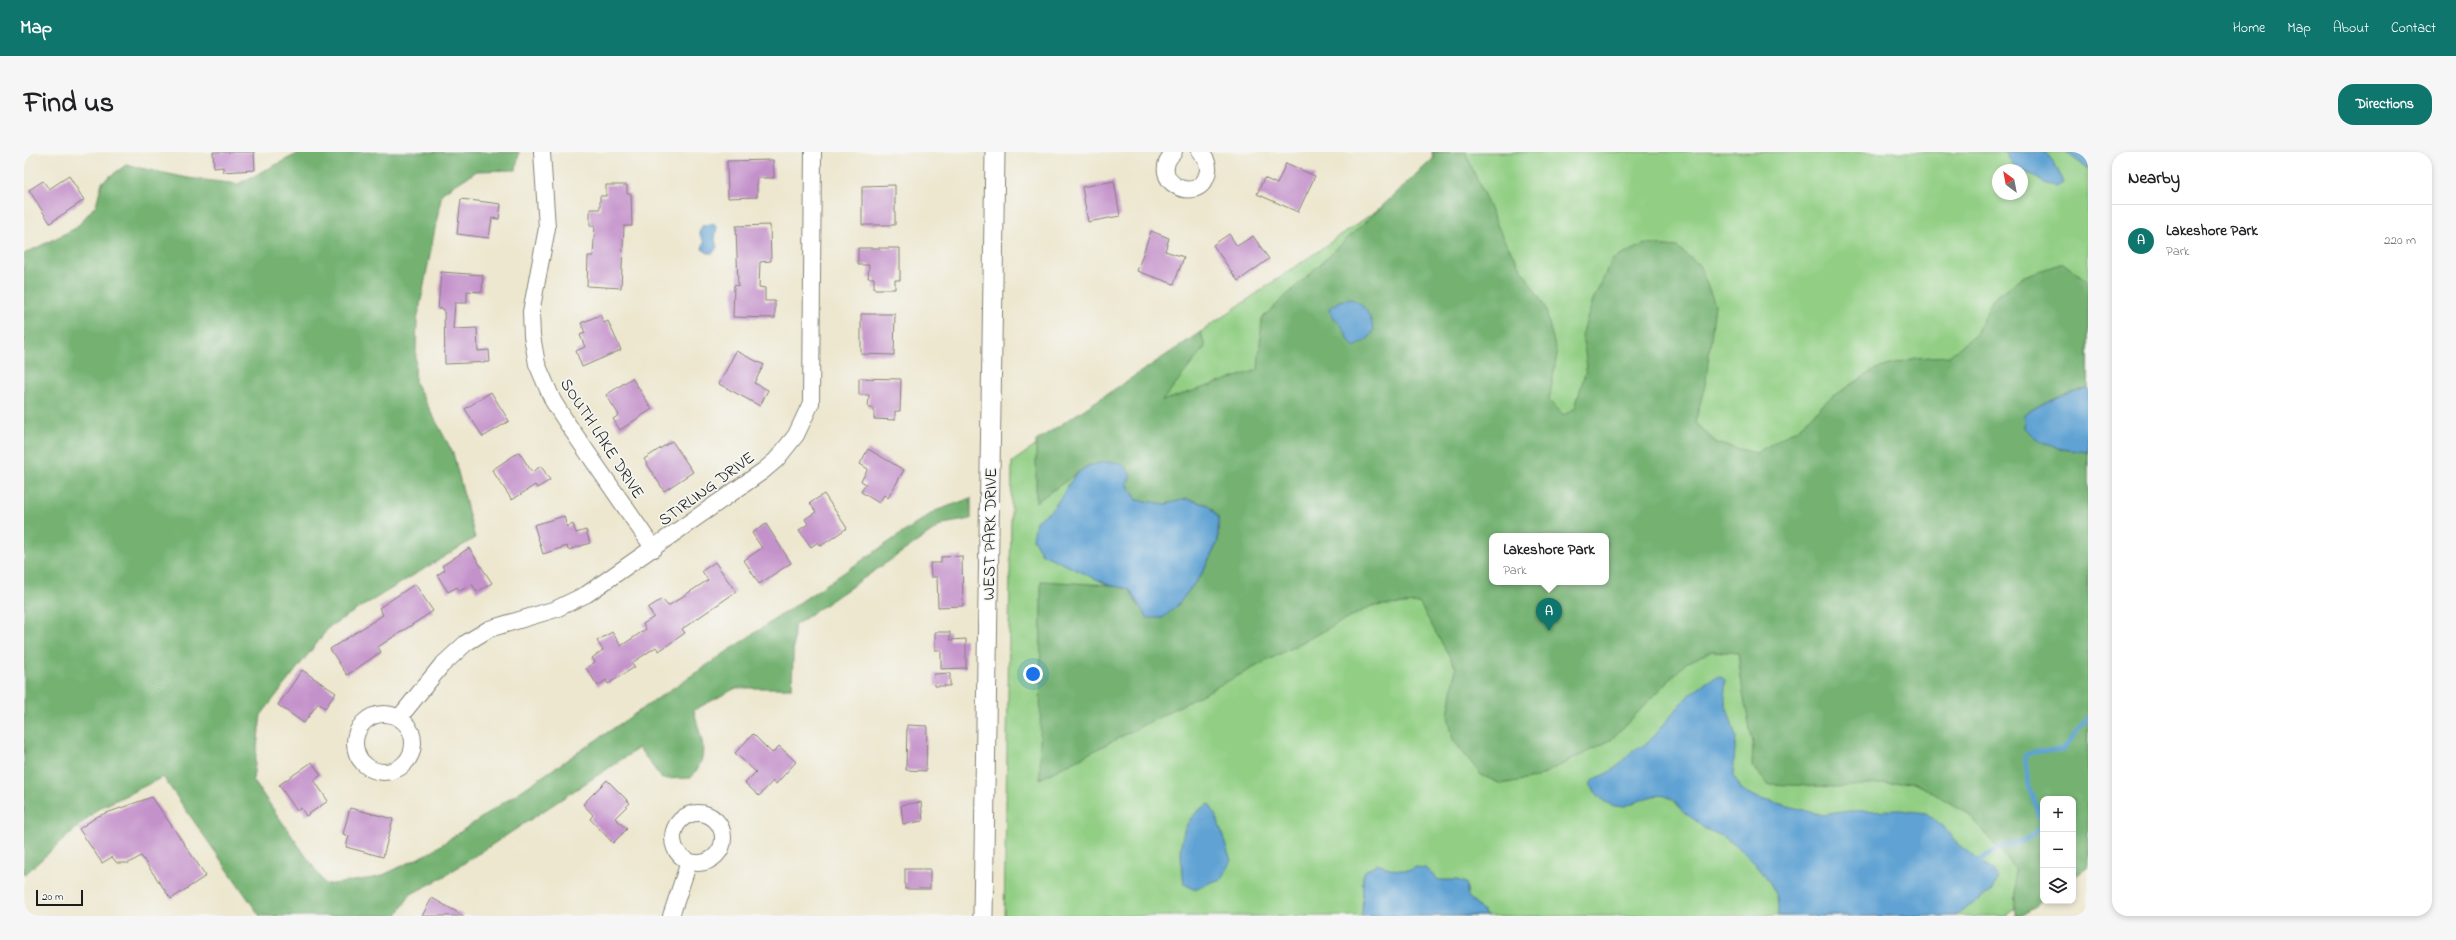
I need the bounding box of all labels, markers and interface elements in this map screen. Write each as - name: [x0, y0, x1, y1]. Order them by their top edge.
- text: Map: [20, 15, 52, 42]
- text: Home: [2233, 18, 2265, 39]
- text: Map: [2287, 18, 2311, 39]
- text: About: [2333, 18, 2369, 39]
- text: Contact: [2391, 18, 2436, 39]
- text: Find us: [24, 84, 114, 125]
- button: Directions: [2338, 84, 2432, 125]
- north arrow: [1992, 164, 2028, 200]
- text: Nearby: [2128, 166, 2180, 191]
- text: Lakeshore Park: [2166, 220, 2258, 242]
- text: A: [2137, 231, 2145, 250]
- text: 220 m: [2384, 231, 2416, 250]
- text: Park: [2166, 242, 2190, 261]
- street label: SOUTH LAKE DRIVE: [553, 374, 650, 504]
- street label: STIRLING DRIVE: [653, 446, 760, 533]
- street label: WEST PARK DRIVE: [977, 467, 1004, 601]
- popup: [1489, 533, 1609, 585]
- text: Lakeshore Park: [1503, 539, 1595, 561]
- text: Park: [1503, 561, 1527, 580]
- pin: A: [1536, 598, 1562, 631]
- your location: [1023, 664, 1043, 684]
- map controls: [2040, 796, 2076, 904]
- button: +: [2040, 796, 2076, 832]
- button: −: [2040, 832, 2076, 868]
- button: layers: [2040, 868, 2076, 904]
- scale bar: [36, 888, 83, 907]
- text: 20 m: [42, 889, 64, 905]

